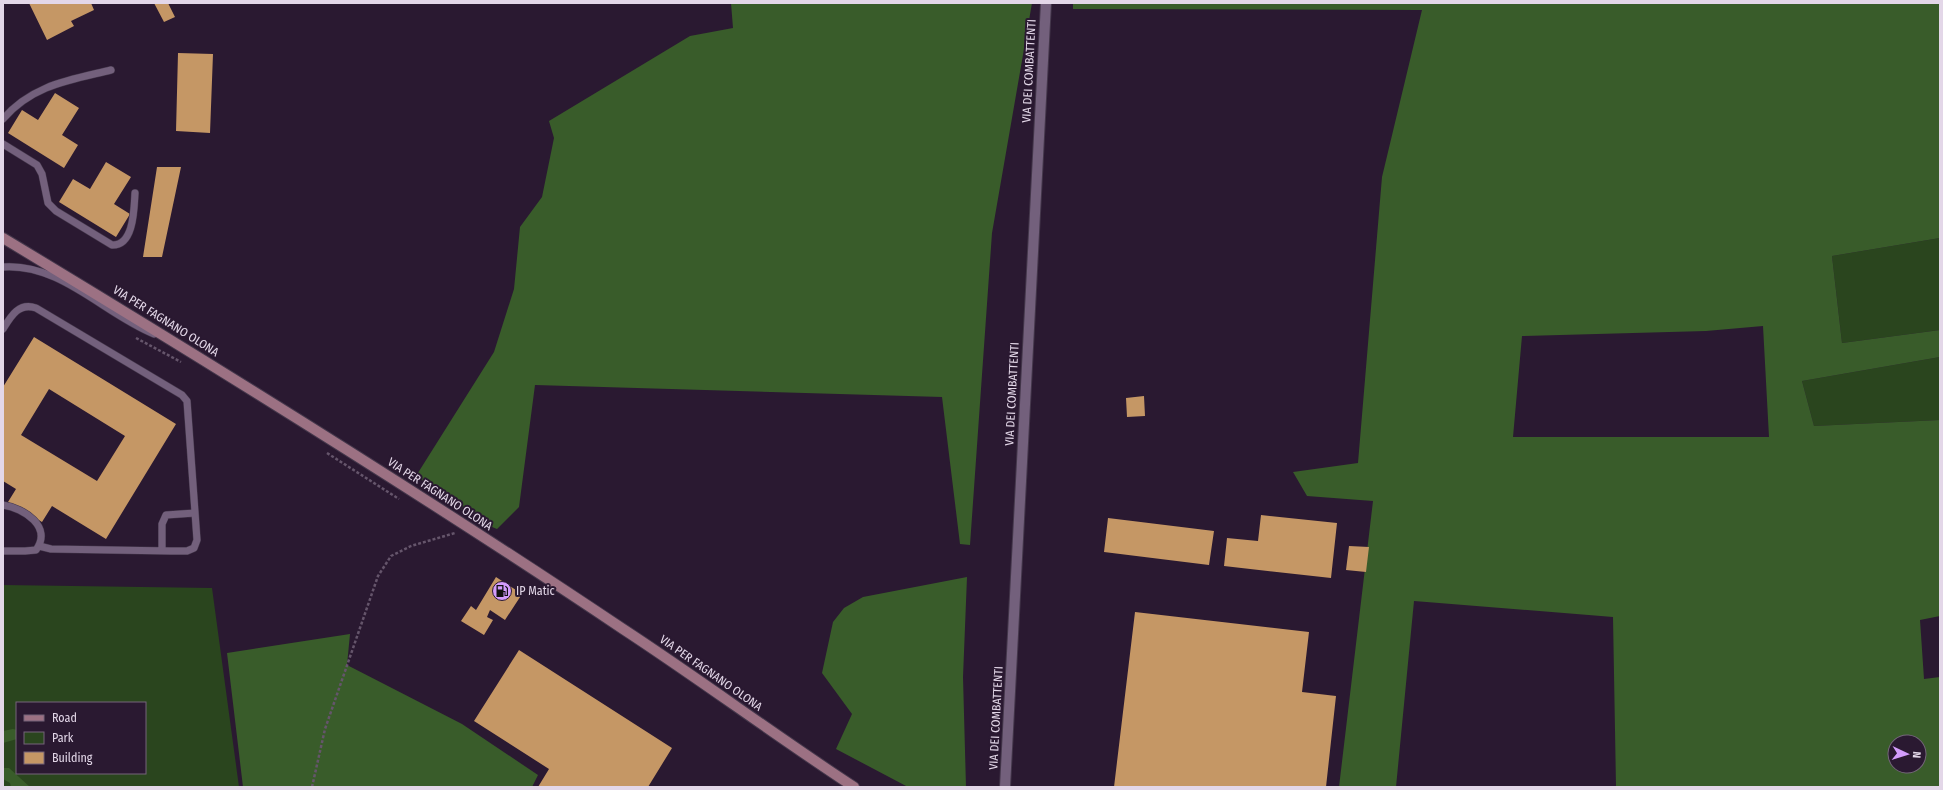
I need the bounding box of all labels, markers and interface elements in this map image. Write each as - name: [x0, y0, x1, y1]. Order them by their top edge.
- street label: VIA DEI COMBATTENTI: [1019, 19, 1039, 123]
- street label: VIA PER FAGNANO OLONA: [111, 283, 222, 360]
- street label: VIA DEI COMBATTENTI: [1002, 342, 1022, 446]
- street label: VIA PER FAGNANO OLONA: [385, 455, 496, 533]
- fuel station icon: IP Matic: [491, 580, 513, 602]
- place label: IP Matic: [516, 584, 555, 598]
- street label: VIA PER FAGNANO OLONA: [657, 632, 766, 714]
- street label: VIA DEI COMBATTENTI: [986, 666, 1006, 770]
- legend: [16, 702, 146, 774]
- text: Road: [52, 711, 77, 725]
- text: Park: [52, 731, 74, 745]
- north arrow: [1887, 734, 1927, 774]
- text: Building: [52, 751, 93, 765]
- text: N: [1910, 751, 1923, 758]

